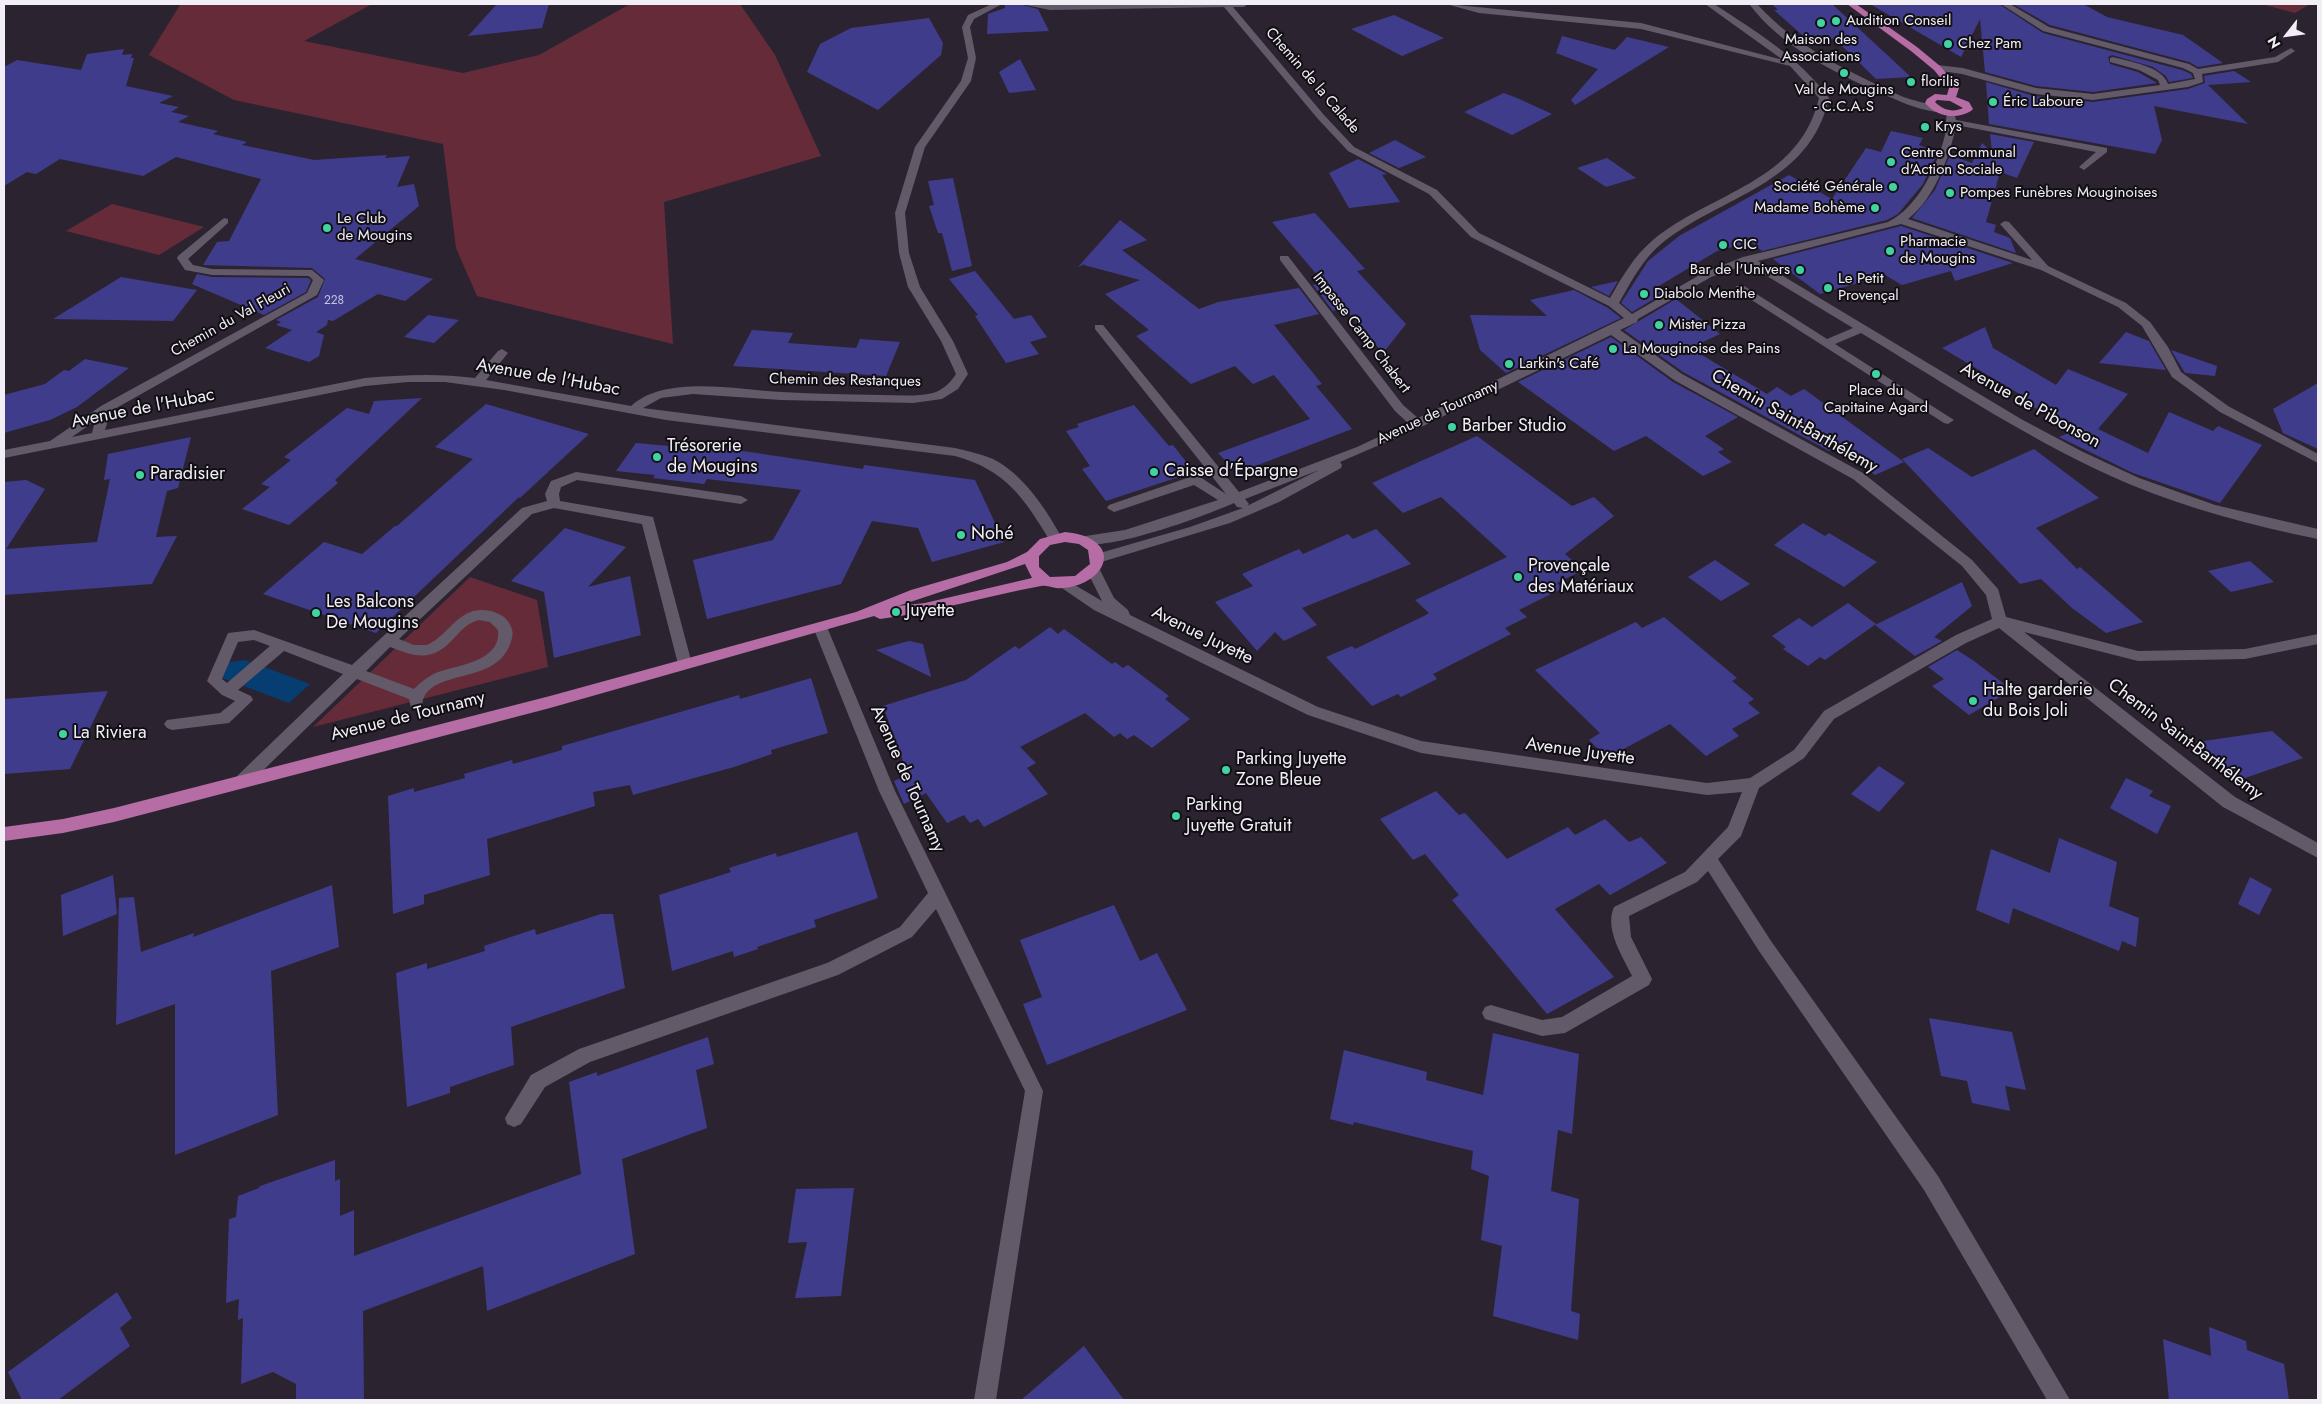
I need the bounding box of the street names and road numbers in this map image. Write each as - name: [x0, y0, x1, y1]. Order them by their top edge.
- street label: Chemin de la Calade: [1261, 24, 1363, 138]
- street label: Impasse Camp Chabert: [1308, 269, 1414, 397]
- street label: Chemin du Val Fleuri: [168, 281, 294, 361]
- street label: Avenue de l'Hubac: [474, 355, 622, 401]
- street label: Avenue de Pibonson: [1956, 358, 2104, 454]
- street label: Chemin Saint-Barthélemy: [1707, 366, 1881, 478]
- street label: Chemin des Restanques: [769, 371, 921, 391]
- street label: Avenue de Tournamy: [1374, 377, 1502, 449]
- street label: Avenue de l'Hubac: [70, 385, 216, 433]
- street label: Avenue Juyette: [1148, 602, 1256, 670]
- street label: Chemin Saint-Barthélemy: [2103, 675, 2267, 805]
- street label: Avenue de Tournamy: [329, 687, 487, 747]
- street label: Avenue de Tournamy: [865, 702, 949, 856]
- street label: Avenue Juyette: [1524, 734, 1636, 770]

